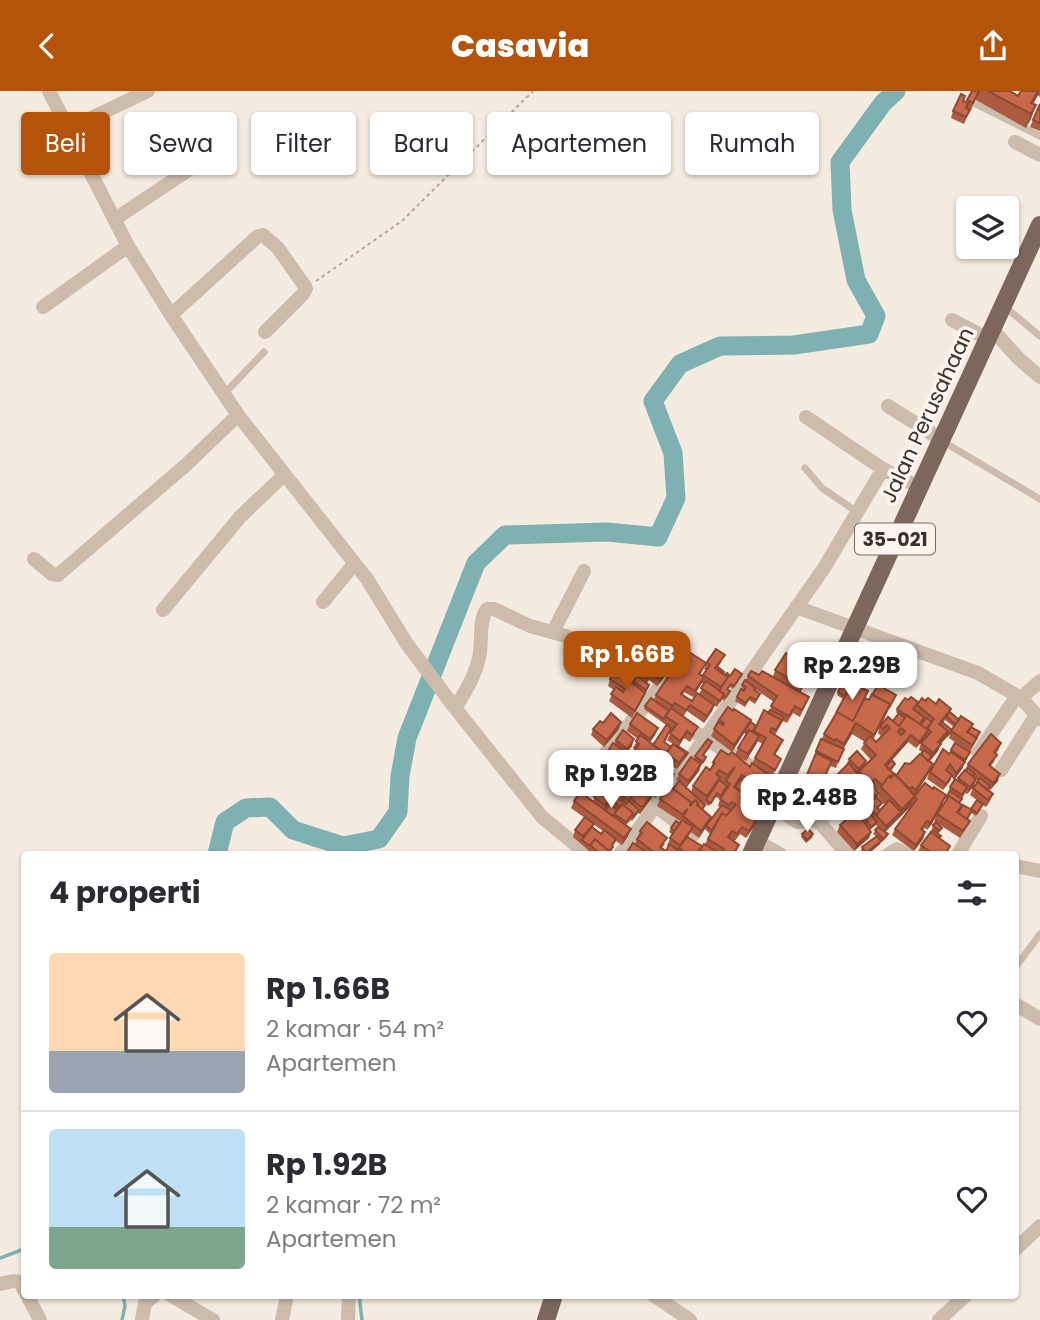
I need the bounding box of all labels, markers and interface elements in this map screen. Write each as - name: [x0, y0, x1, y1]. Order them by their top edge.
- text: Casavia: [451, 23, 589, 68]
- icon: back: [28, 27, 66, 65]
- icon: share: [974, 27, 1012, 65]
- chip: Beli: [21, 112, 110, 175]
- chip: Sewa: [124, 112, 237, 175]
- chip: Filter: [251, 112, 356, 175]
- chip: Baru: [370, 112, 473, 175]
- chip: Apartemen: [487, 112, 671, 175]
- chip: Rumah: [685, 112, 819, 175]
- map controls: [956, 196, 1019, 259]
- button: layers: [956, 196, 1019, 259]
- street label: Jalan Perusahaan: [874, 322, 980, 508]
- road number: 35-021: [855, 523, 935, 554]
- pin: Rp 1.66B: [555, 631, 699, 691]
- text: Rp 1.66B: [579, 638, 675, 670]
- pin: Rp 2.29B: [780, 643, 924, 702]
- text: Rp 2.29B: [803, 649, 901, 681]
- pin: Rp 1.92B: [539, 751, 683, 810]
- text: Rp 1.92B: [564, 757, 658, 789]
- pin: Rp 2.48B: [735, 775, 879, 834]
- text: Rp 2.48B: [757, 781, 857, 813]
- text: 4 properti: [49, 871, 201, 914]
- icon: filters: [953, 874, 991, 912]
- text: Rp 1.66B: [266, 967, 390, 1010]
- icon: home: [105, 981, 189, 1065]
- icon: heart: [953, 1004, 991, 1042]
- text: 2 kamar · 54 m²: [266, 1013, 444, 1045]
- text: Apartemen: [266, 1047, 396, 1079]
- text: Rp 1.92B: [266, 1143, 387, 1186]
- icon: home: [105, 1157, 189, 1241]
- icon: heart: [953, 1180, 991, 1218]
- text: 2 kamar · 72 m²: [266, 1189, 441, 1221]
- text: Apartemen: [266, 1223, 396, 1255]

